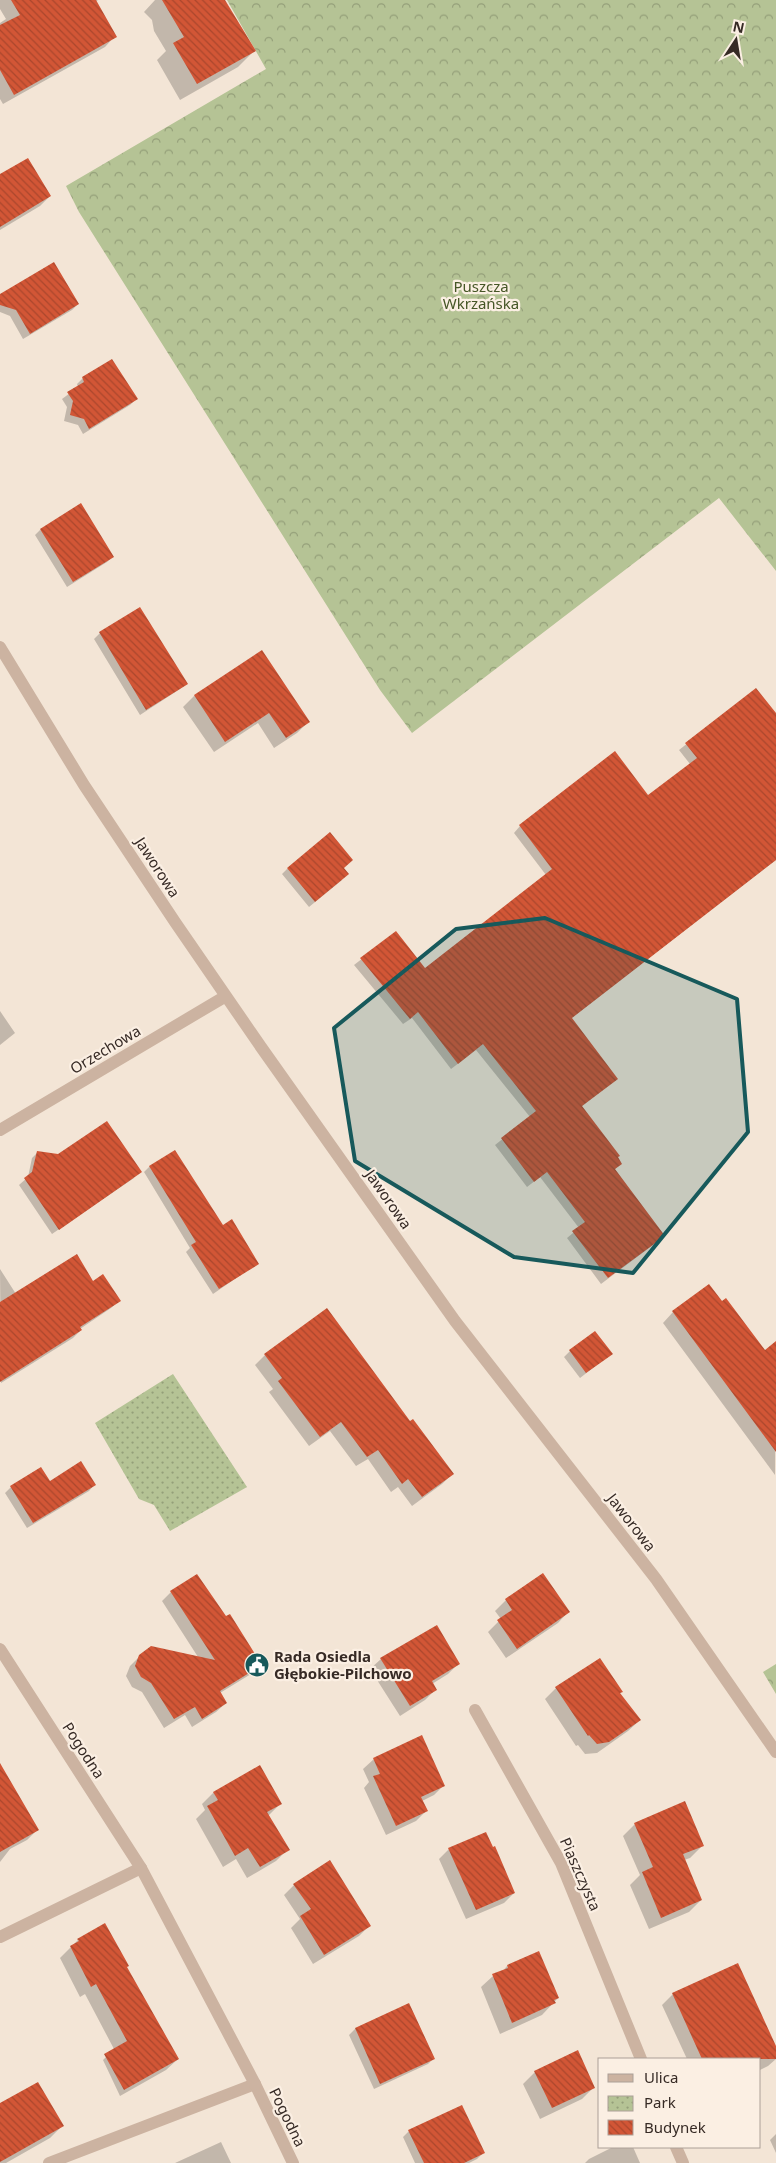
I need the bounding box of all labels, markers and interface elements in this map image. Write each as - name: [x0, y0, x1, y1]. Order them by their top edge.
- north arrow: [711, 15, 761, 65]
- text: N: [731, 16, 746, 37]
- park label: Puszcza Wkrzańska: [443, 276, 519, 313]
- street label: Jaworowa: [130, 831, 185, 901]
- street label: Orzechowa: [66, 1020, 144, 1078]
- street label: Jaworowa: [360, 1164, 417, 1233]
- street label: Jaworowa: [602, 1487, 661, 1555]
- place label: Rada Osiedla Głębokie-Pilchowo: [274, 1646, 412, 1683]
- public building icon: Rada Osiedla Głębokie-Pilchowo: [244, 1652, 270, 1678]
- street label: Pogodna: [58, 1718, 110, 1782]
- street label: Piaszczysta: [556, 1834, 606, 1914]
- legend: [598, 2058, 761, 2148]
- text: Ulica: [644, 2067, 678, 2087]
- street label: Pogodna: [265, 2084, 311, 2150]
- text: Park: [644, 2092, 676, 2112]
- text: Budynek: [644, 2117, 706, 2137]

